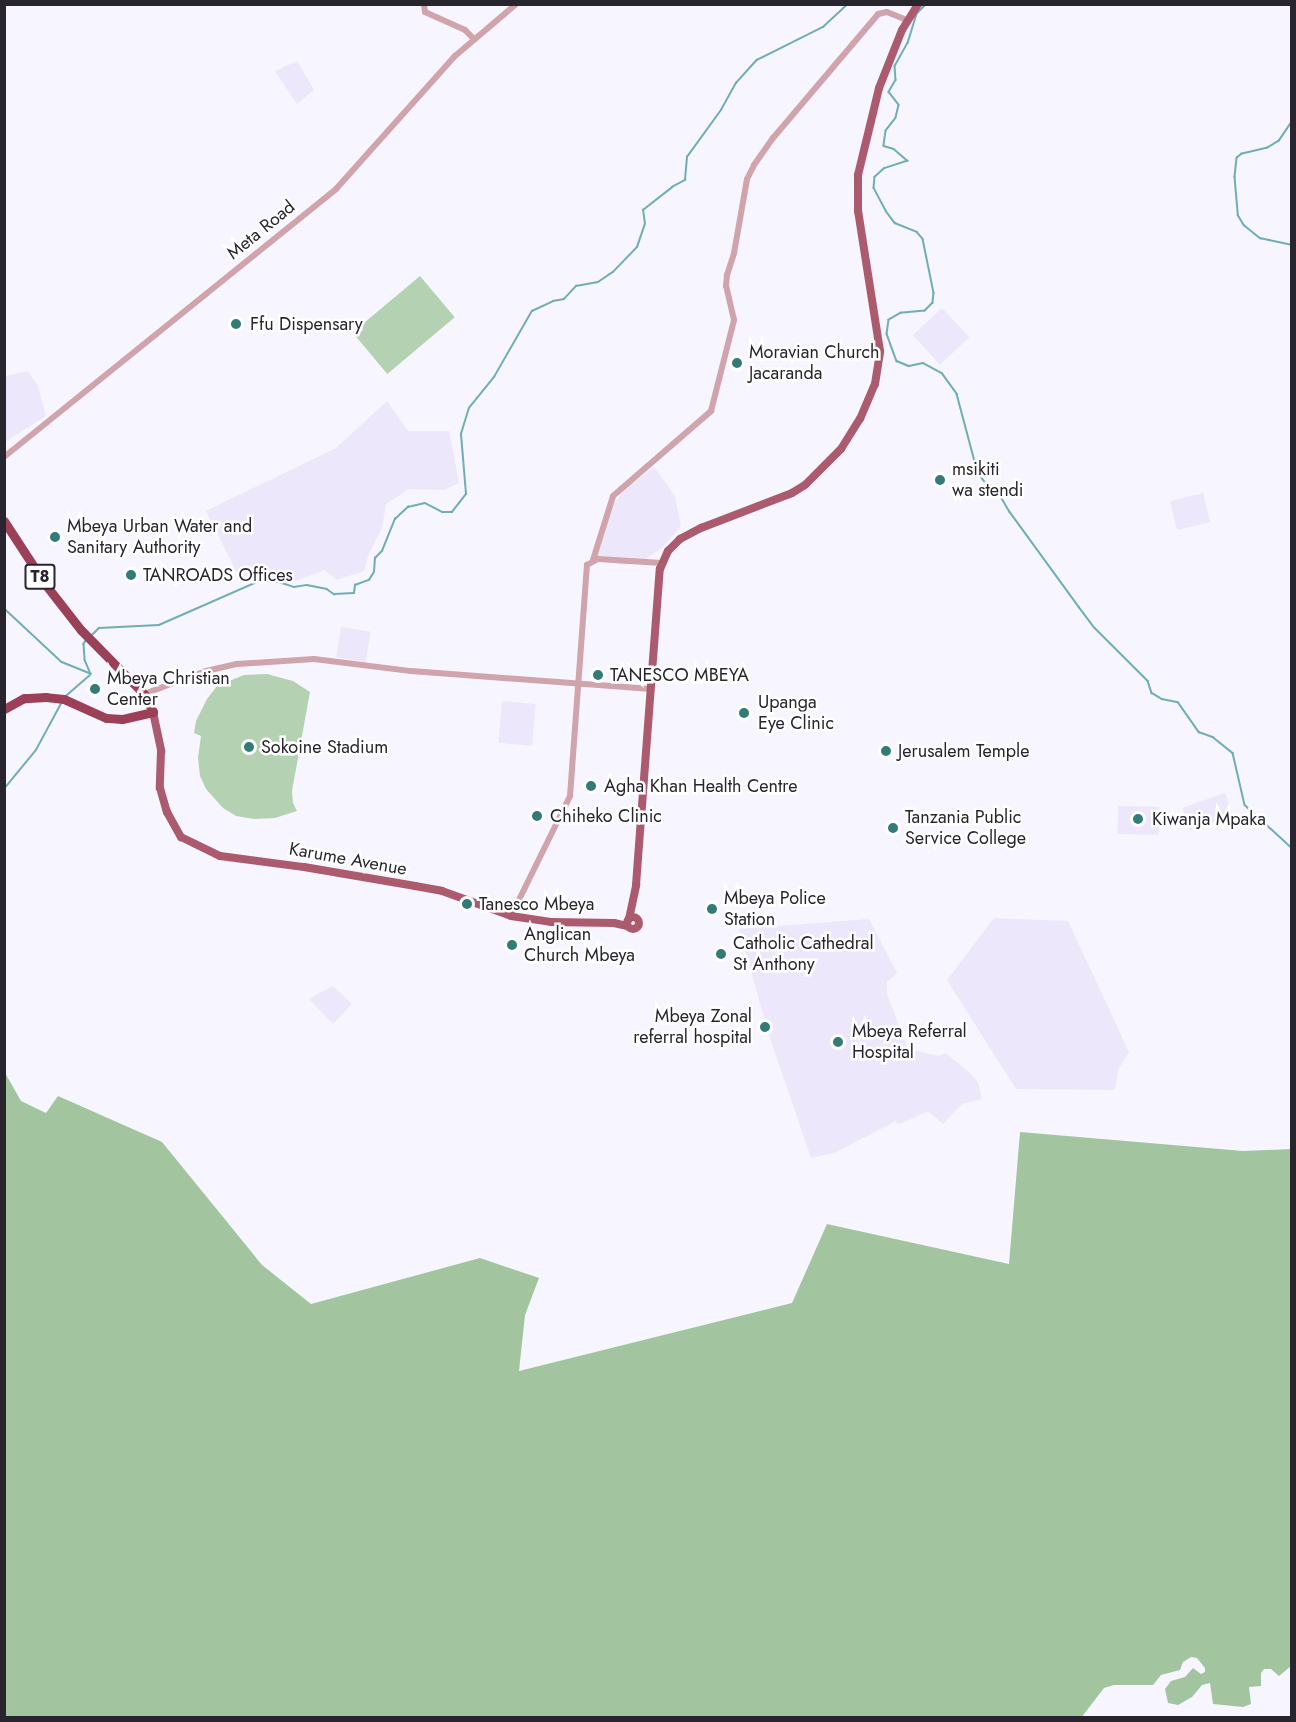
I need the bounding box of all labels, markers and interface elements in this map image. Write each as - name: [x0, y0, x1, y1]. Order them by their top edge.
- street label: Meta Road: [223, 196, 299, 264]
- place label: Ffu Dispensary: [250, 313, 363, 335]
- marker: Ffu Dispensary: [227, 315, 245, 333]
- place label: Moravian Church Jacaranda: [749, 342, 879, 385]
- marker: Moravian Church Jacaranda: [730, 356, 744, 370]
- place label: msikiti wa stendi: [952, 459, 1024, 502]
- marker: msikiti wa stendi: [933, 473, 947, 487]
- place label: Mbeya Urban Water and Sanitary Authority: [67, 516, 252, 558]
- marker: Mbeya Urban Water and Sanitary Authority: [48, 530, 62, 544]
- road number: T8: [24, 564, 57, 590]
- place label: TANROADS Offices: [143, 564, 293, 586]
- marker: TANROADS Offices: [124, 568, 138, 582]
- place label: TANESCO MBEYA: [610, 664, 749, 686]
- place label: Mbeya Christian Center: [107, 668, 230, 710]
- marker: TANESCO MBEYA: [591, 668, 605, 682]
- marker: Mbeya Christian Center: [88, 682, 102, 696]
- place label: Upanga Eye Clinic: [758, 692, 834, 734]
- marker: Upanga Eye Clinic: [735, 704, 753, 722]
- place label: Sokoine Stadium: [261, 736, 388, 758]
- marker: Sokoine Stadium: [242, 740, 256, 754]
- place label: Jerusalem Temple: [898, 740, 1030, 762]
- marker: Jerusalem Temple: [879, 744, 893, 758]
- place label: Agha Khan Health Centre: [604, 775, 797, 797]
- marker: Agha Khan Health Centre: [582, 777, 600, 795]
- place label: Chiheko Clinic: [550, 805, 662, 827]
- marker: Chiheko Clinic: [528, 807, 546, 825]
- place label: Tanzania Public Service College: [905, 807, 1026, 850]
- place label: Kiwanja Mpaka: [1152, 808, 1266, 830]
- marker: Kiwanja Mpaka: [1129, 810, 1147, 828]
- marker: Tanzania Public Service College: [886, 821, 900, 835]
- street label: Karume Avenue: [287, 838, 409, 880]
- place label: Mbeya Police Station: [724, 888, 826, 930]
- place label: Tanesco Mbeya: [479, 893, 594, 915]
- marker: Tanesco Mbeya: [460, 897, 474, 911]
- marker: Mbeya Police Station: [705, 902, 719, 916]
- place label: Anglican Church Mbeya: [524, 924, 635, 966]
- place label: Catholic Cathedral St Anthony: [733, 933, 874, 976]
- marker: Anglican Church Mbeya: [505, 938, 519, 952]
- marker: Catholic Cathedral St Anthony: [714, 947, 728, 961]
- place label: Mbeya Zonal referral hospital: [633, 1006, 752, 1048]
- marker: Mbeya Zonal referral hospital: [756, 1018, 774, 1036]
- place label: Mbeya Referral Hospital: [852, 1021, 967, 1064]
- marker: Mbeya Referral Hospital: [829, 1033, 847, 1051]

